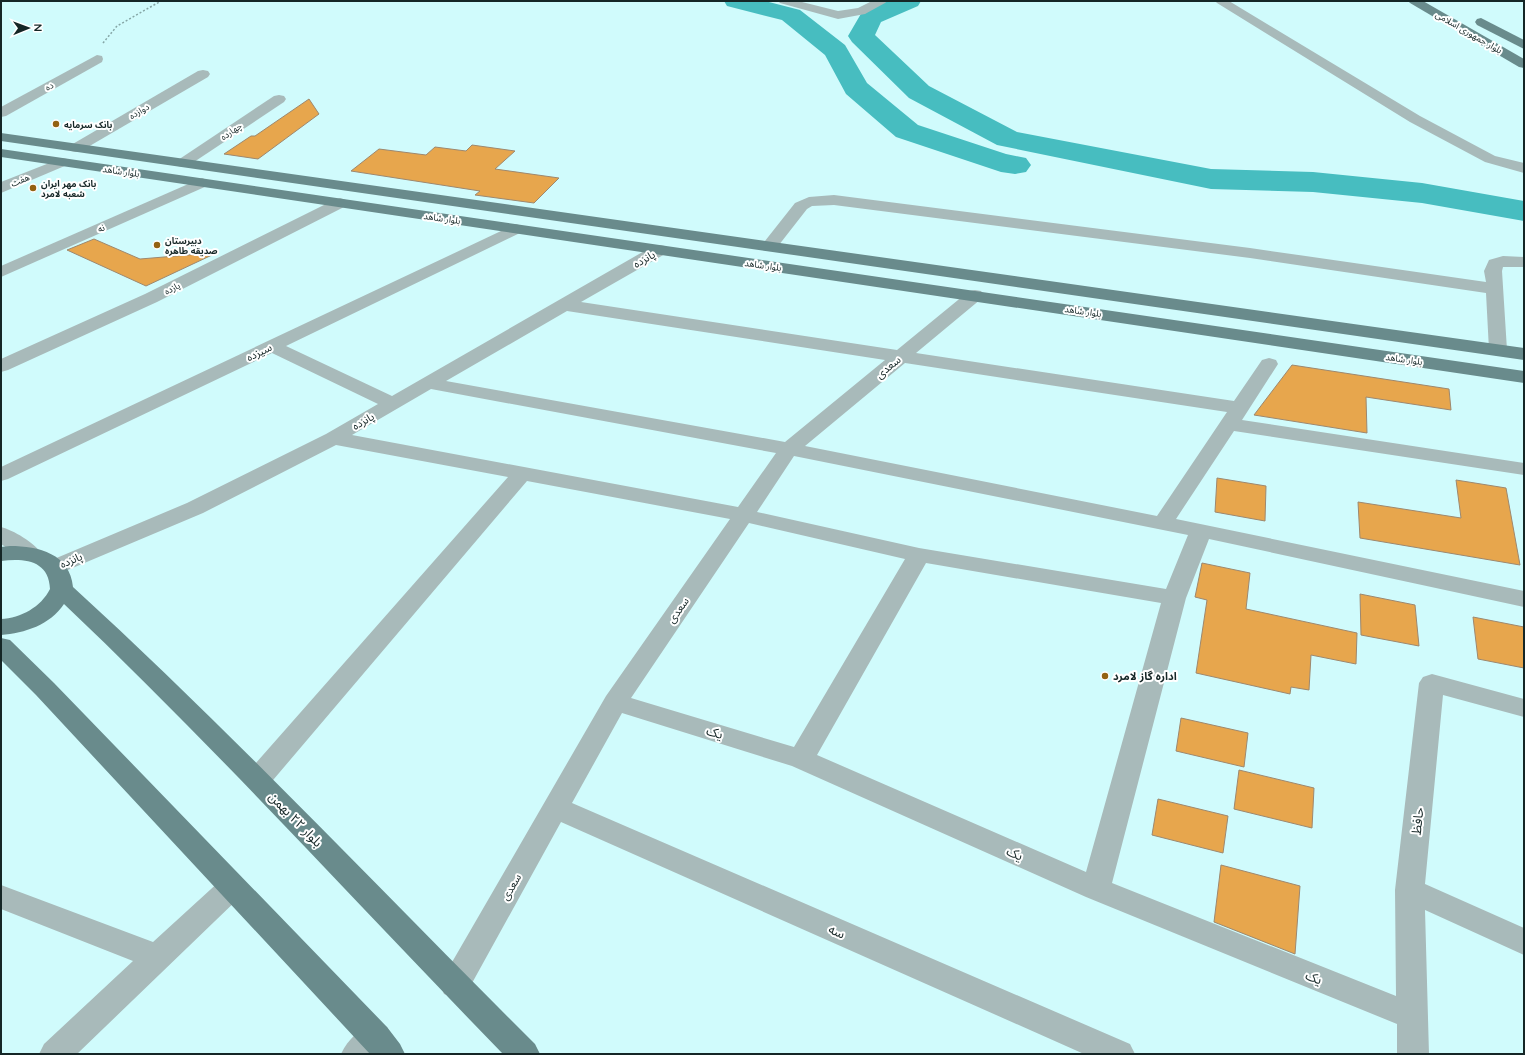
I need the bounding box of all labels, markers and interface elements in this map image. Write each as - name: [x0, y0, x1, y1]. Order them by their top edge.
- north arrow: [8, 8, 48, 48]
- street label: بلوار جمهوری اسلامی: [1433, 8, 1504, 56]
- text: N: [31, 24, 45, 32]
- street label: ده: [43, 79, 55, 93]
- street label: دوازده: [127, 101, 152, 122]
- marker: بانک سرمایه: [51, 119, 61, 129]
- place label: بانک سرمایه: [64, 119, 112, 131]
- street label: چهارده: [218, 120, 244, 143]
- street label: بلوار شاهد: [102, 163, 140, 180]
- street label: هفت: [9, 171, 31, 189]
- place label: بانک مهر ایران شعبه لامرد: [41, 178, 96, 200]
- marker: بانک مهر ایران شعبه لامرد: [28, 183, 38, 193]
- street label: بلوار شاهد: [423, 210, 461, 227]
- street label: نه: [96, 222, 106, 234]
- place label: دبیرستان صدیقه طاهره: [165, 235, 218, 257]
- marker: دبیرستان صدیقه طاهره: [152, 240, 162, 250]
- street label: پانزده: [630, 247, 658, 272]
- street label: بلوار شاهد: [744, 257, 782, 274]
- street label: یازده: [162, 279, 182, 297]
- street label: بلوار شاهد: [1064, 303, 1102, 320]
- street label: سیزده: [244, 340, 274, 364]
- street label: بلوار شاهد: [1385, 351, 1423, 368]
- street label: سعدی: [873, 352, 904, 382]
- street label: پانزده: [349, 409, 377, 434]
- street label: پانزده: [58, 549, 85, 572]
- street label: سعدی: [664, 594, 692, 626]
- place label: اداره گاز لامرد: [1113, 669, 1177, 683]
- marker: اداره گاز لامرد: [1100, 671, 1110, 681]
- street label: یک: [705, 722, 725, 742]
- street label: بلوار ۲۲ بهمن: [265, 788, 326, 851]
- street label: حافظ: [1408, 806, 1426, 836]
- street label: یک: [1004, 842, 1026, 864]
- street label: سعدی: [498, 871, 524, 903]
- street label: سه: [826, 920, 848, 942]
- street label: یک: [1303, 966, 1325, 988]

